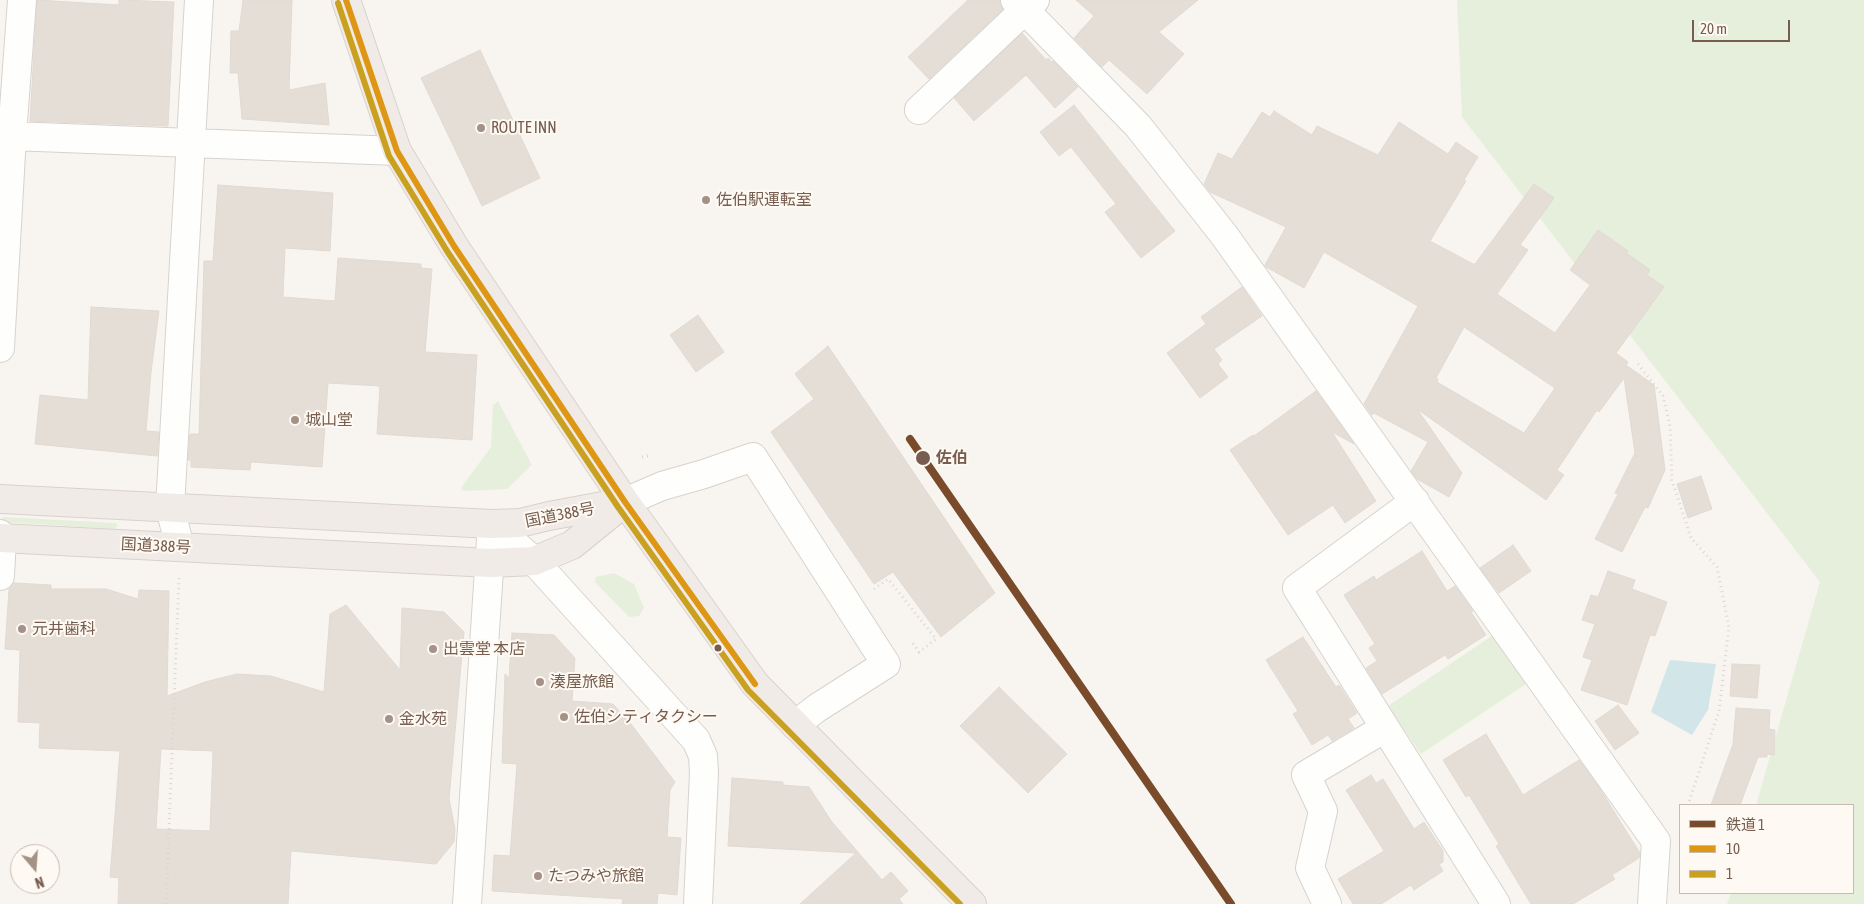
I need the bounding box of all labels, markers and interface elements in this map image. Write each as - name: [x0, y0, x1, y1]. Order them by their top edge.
- scale bar: [1694, 10, 1792, 42]
- text: 20 m: [1700, 20, 1727, 37]
- place label: ROUTE INN: [491, 118, 557, 138]
- marker: ROUTE INN: [475, 122, 487, 134]
- place label: 佐伯駅運転室: [716, 190, 812, 210]
- marker: 佐伯駅運転室: [700, 194, 712, 206]
- place label: 城山堂: [305, 410, 353, 430]
- marker: 城山堂: [289, 414, 301, 426]
- place label: 佐伯: [936, 448, 968, 468]
- marker: 佐伯: [914, 449, 932, 467]
- street label: 国道388号: [524, 499, 596, 531]
- street label: 国道388号: [120, 535, 192, 557]
- place label: 元井歯科: [32, 619, 96, 639]
- marker: 元井歯科: [16, 623, 28, 635]
- place label: 出雲堂 本店: [443, 639, 525, 659]
- marker: 出雲堂 本店: [427, 643, 439, 655]
- unlabelled marker: [713, 643, 723, 653]
- place label: 湊屋旅館: [550, 672, 614, 692]
- marker: 湊屋旅館: [534, 676, 546, 688]
- place label: 佐伯シティタクシー: [574, 707, 718, 727]
- place label: 金水苑: [399, 709, 447, 729]
- marker: 佐伯シティタクシー: [558, 711, 570, 723]
- marker: 金水苑: [383, 713, 395, 725]
- legend: [1679, 804, 1854, 894]
- text: 鉄道 1: [1726, 816, 1765, 833]
- text: 10: [1726, 840, 1740, 857]
- north arrow: [10, 844, 60, 894]
- text: 1: [1726, 865, 1733, 882]
- place label: たつみや旅館: [548, 866, 644, 886]
- marker: たつみや旅館: [532, 870, 544, 882]
- text: N: [33, 873, 46, 891]

